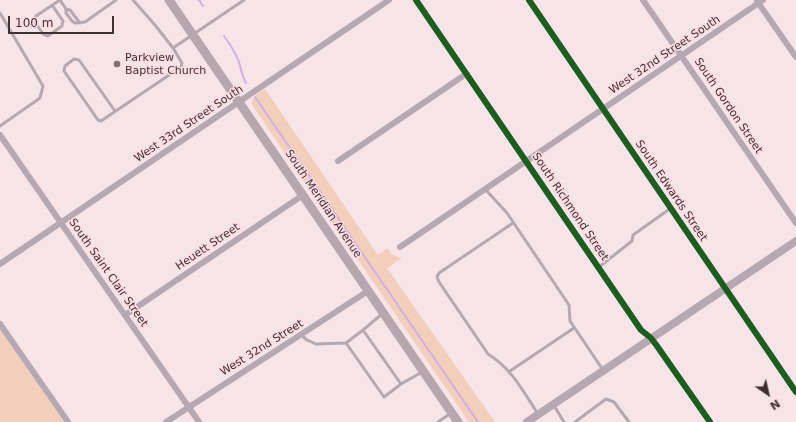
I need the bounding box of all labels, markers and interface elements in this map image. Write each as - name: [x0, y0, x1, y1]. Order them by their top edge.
- scale bar: [10, 8, 116, 34]
- street label: West 32nd Street South: [607, 13, 723, 97]
- text: 100 m: [15, 16, 53, 30]
- place label: Parkview Baptist Church: [125, 51, 206, 77]
- street label: South Gordon Street: [691, 56, 765, 156]
- marker: Parkview Baptist Church: [112, 59, 122, 69]
- street label: West 33rd Street South: [132, 83, 246, 165]
- street label: South Edwards Street: [632, 138, 710, 244]
- street label: South Meridian Avenue: [282, 147, 364, 261]
- street label: South Richmond Street: [529, 150, 611, 264]
- street label: South Saint Clair Street: [66, 216, 150, 330]
- street label: Heuett Street: [174, 221, 242, 273]
- street label: West 32nd Street: [218, 317, 306, 379]
- north arrow: [748, 374, 788, 414]
- text: N: [768, 396, 782, 412]

